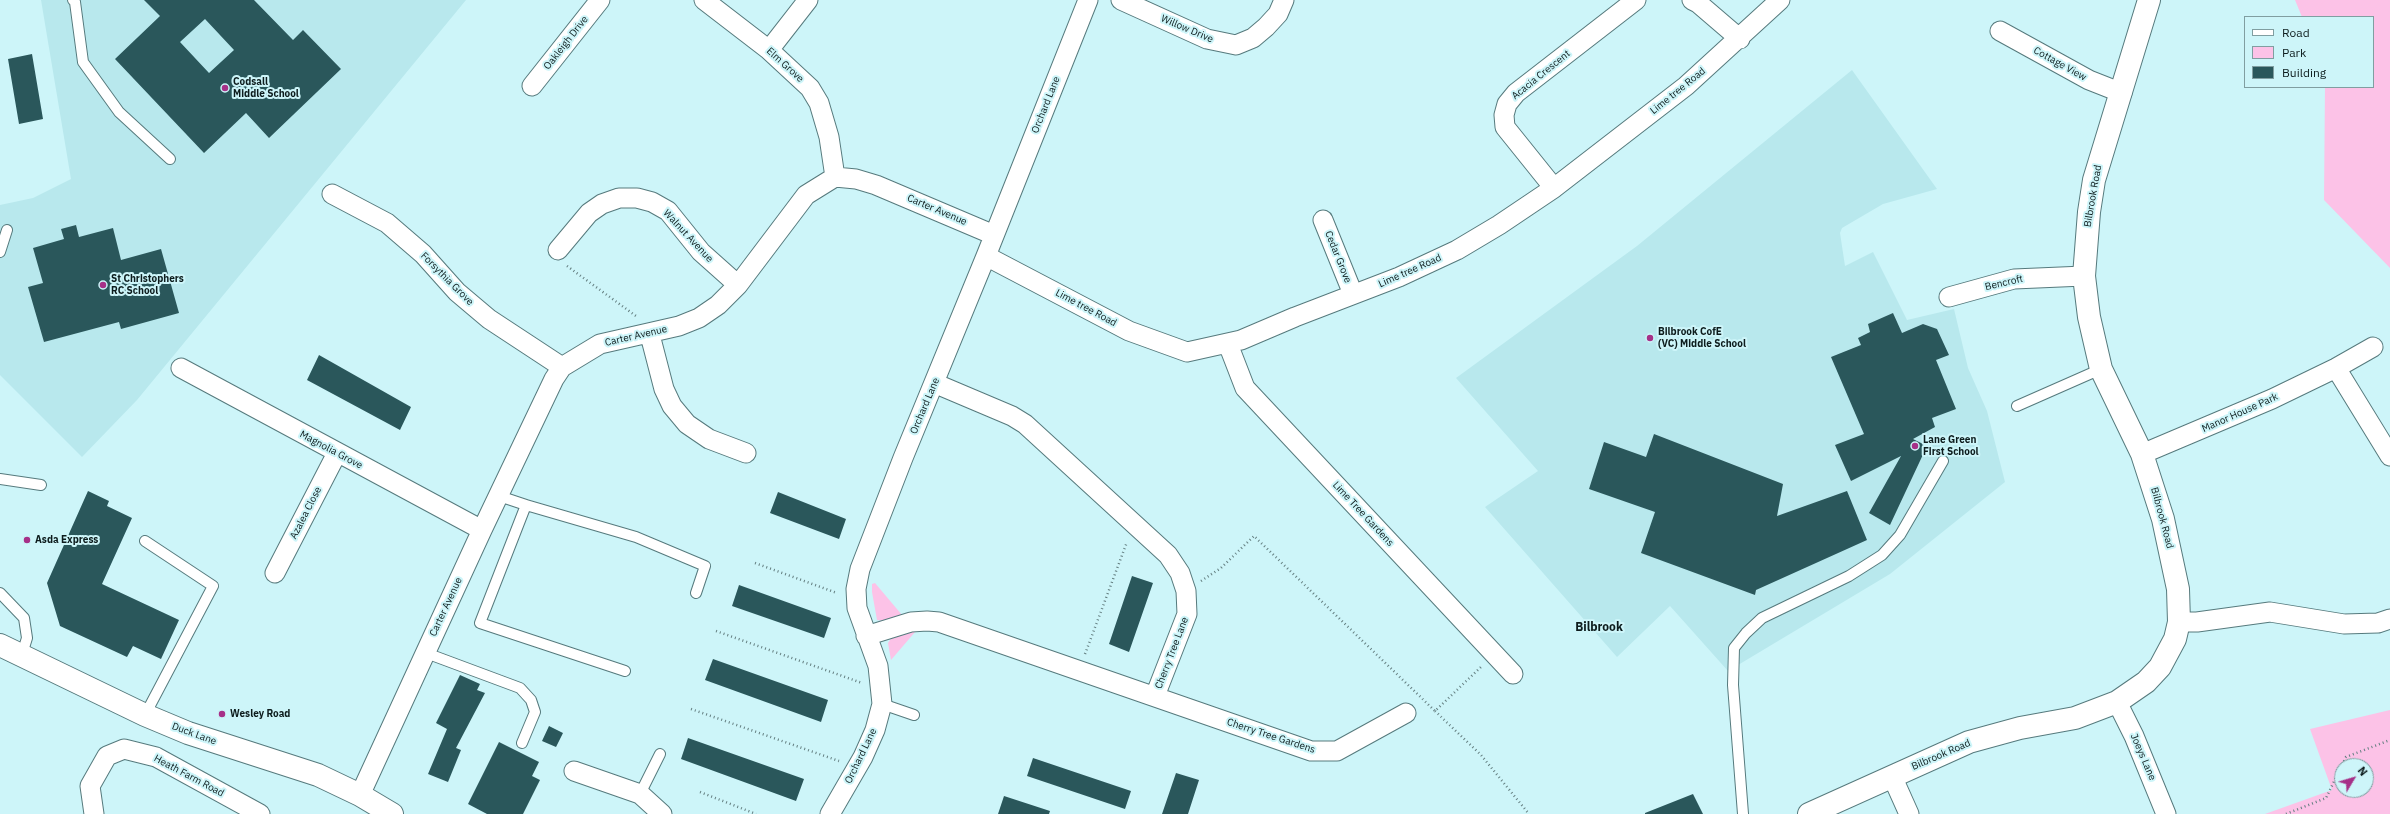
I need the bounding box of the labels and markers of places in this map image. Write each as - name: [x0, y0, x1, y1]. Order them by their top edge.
- place label: Codsall Middle School: [233, 76, 299, 100]
- marker: Codsall Middle School: [220, 83, 230, 93]
- place label: St Christophers RC School: [111, 273, 184, 296]
- marker: St Christophers RC School: [98, 280, 108, 290]
- place label: Bilbrook CofE (VC) Middle School: [1658, 326, 1746, 350]
- marker: Bilbrook CofE (VC) Middle School: [1645, 333, 1655, 343]
- place label: Lane Green First School: [1923, 434, 1979, 458]
- marker: Lane Green First School: [1910, 441, 1920, 451]
- place label: Asda Express: [35, 534, 98, 546]
- marker: Asda Express: [22, 535, 32, 545]
- place label: Wesley Road: [230, 708, 290, 720]
- marker: Wesley Road: [217, 709, 227, 719]

